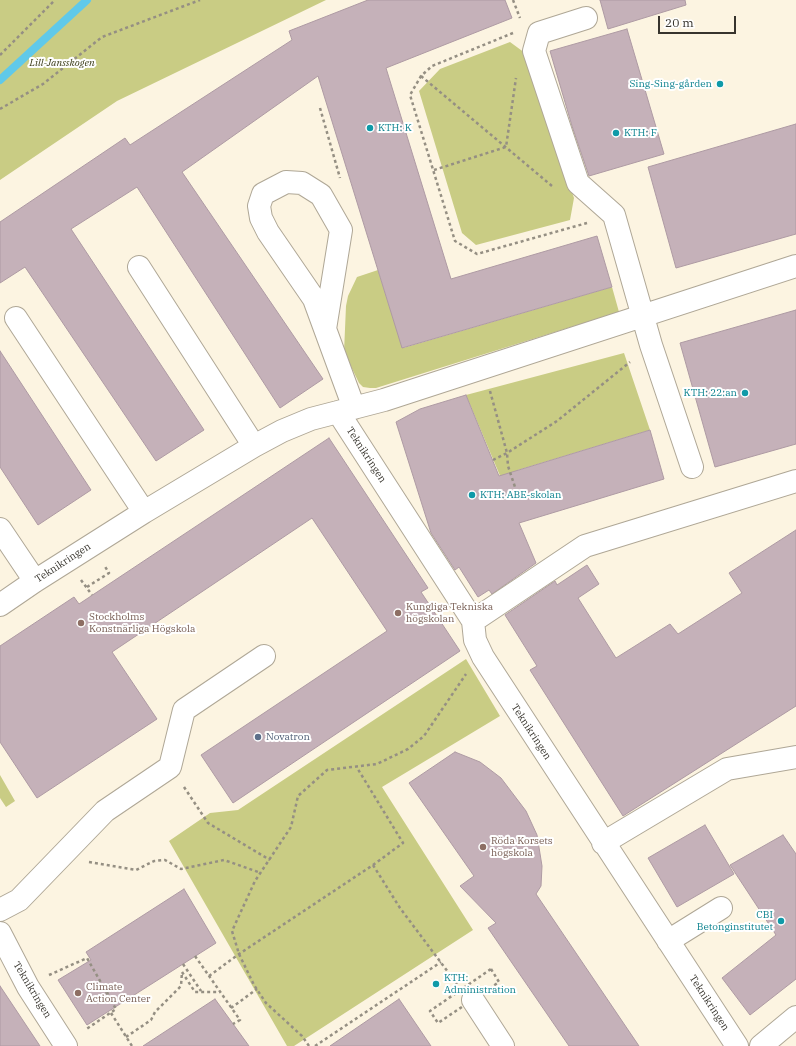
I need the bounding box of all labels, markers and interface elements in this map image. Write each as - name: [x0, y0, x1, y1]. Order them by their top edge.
- scale bar: [660, 8, 738, 34]
- text: 20 m: [665, 15, 694, 30]
- park label: Lill-Jansskogen: [29, 57, 95, 69]
- place label: Sing-Sing-gården: [629, 78, 712, 90]
- marker: Sing-Sing-gården: [715, 79, 725, 89]
- place label: KTH: K: [378, 122, 412, 134]
- marker: KTH: K: [365, 123, 375, 133]
- place label: KTH: F: [624, 127, 657, 139]
- marker: KTH: F: [611, 128, 621, 138]
- place label: KTH: 22:an: [684, 387, 737, 399]
- marker: KTH: 22:an: [740, 388, 750, 398]
- street label: Teknikringen: [344, 425, 388, 485]
- place label: KTH: ABE-skolan: [480, 489, 561, 501]
- marker: KTH: ABE-skolan: [467, 490, 477, 500]
- street label: Teknikringen: [33, 541, 93, 585]
- place label: Kungliga Tekniska högskolan: [406, 601, 493, 624]
- marker: Kungliga Tekniska högskolan: [393, 608, 403, 618]
- place label: Stockholms Konstnärliga Högskola: [89, 611, 195, 634]
- marker: Stockholms Konstnärliga Högskola: [76, 618, 86, 628]
- street label: Teknikringen: [509, 702, 553, 762]
- place label: Novatron: [266, 731, 310, 743]
- marker: Novatron: [253, 732, 263, 742]
- place label: Röda Korsets högskola: [491, 835, 553, 858]
- marker: Röda Korsets högskola: [478, 842, 488, 852]
- place label: CBI Betonginstitutet: [697, 909, 773, 932]
- marker: CBI Betonginstitutet: [776, 916, 786, 926]
- street label: Teknikringen: [10, 960, 54, 1020]
- place label: KTH: Administration: [444, 972, 516, 996]
- street label: Teknikringen: [687, 973, 731, 1033]
- marker: KTH: Administration: [431, 979, 441, 989]
- place label: Climate Action Center: [86, 981, 150, 1004]
- marker: Climate Action Center: [73, 988, 83, 998]

